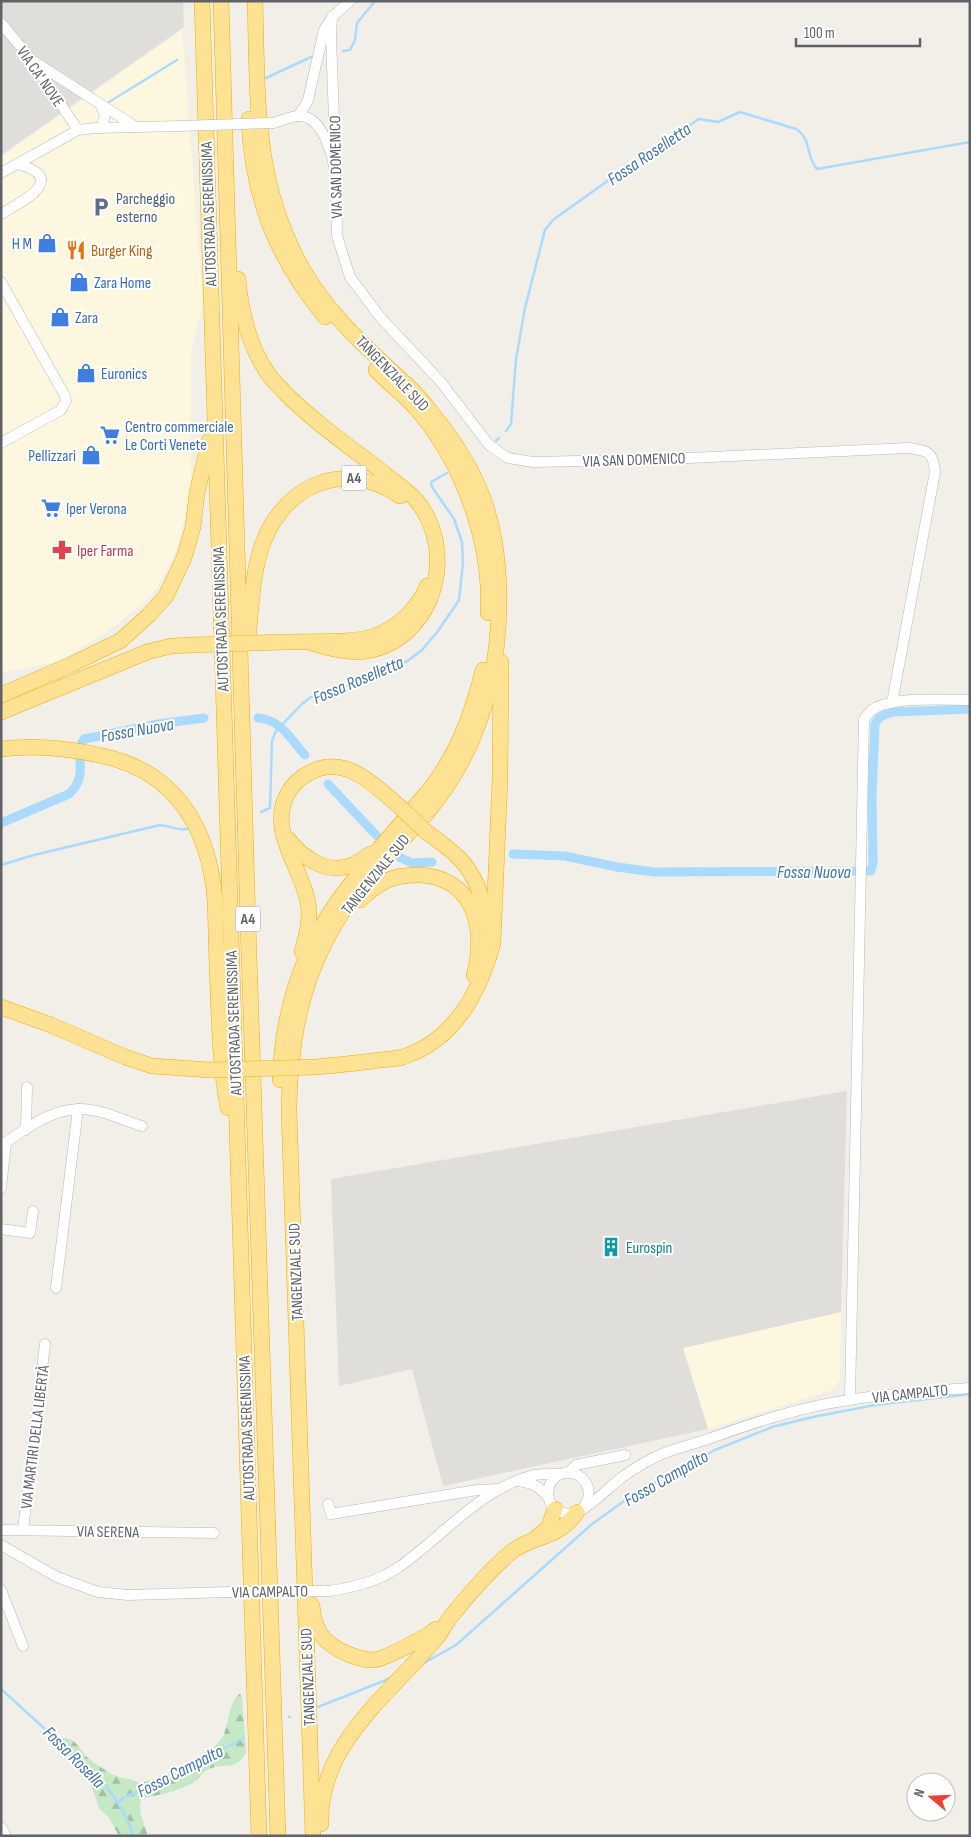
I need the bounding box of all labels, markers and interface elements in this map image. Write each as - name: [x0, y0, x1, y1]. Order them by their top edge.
- scale bar: [796, 15, 920, 47]
- text: 100 m: [804, 24, 835, 43]
- street label: VIA CA' NOVE: [12, 43, 67, 111]
- street label: VIA SAN DOMENICO: [326, 115, 347, 219]
- water label: Fossa Roselletta: [603, 118, 696, 190]
- street label: AUTOSTRADA SERENISSIMA: [197, 141, 222, 288]
- place label: Parcheggio esterno: [116, 190, 175, 227]
- parking icon: Parcheggio esterno: [90, 196, 112, 218]
- shop icon: H M: [36, 232, 58, 254]
- place label: H M: [12, 235, 32, 254]
- restaurant icon: Burger King: [65, 239, 87, 261]
- place label: Burger King: [91, 242, 152, 261]
- shop icon: Zara Home: [68, 271, 90, 293]
- place label: Zara Home: [94, 274, 151, 293]
- shop icon: Zara: [49, 306, 71, 328]
- place label: Zara: [75, 309, 98, 328]
- street label: TANGENZIALE SUD: [351, 332, 433, 416]
- shop icon: Euronics: [75, 362, 97, 384]
- place label: Euronics: [101, 365, 147, 384]
- place label: Centro commerciale Le Corti Venete: [125, 418, 234, 455]
- supermarket icon: Centro commerciale Le Corti Venete: [99, 424, 121, 446]
- shop icon: Pellizzari: [80, 444, 102, 466]
- place label: Pellizzari: [28, 447, 76, 466]
- street label: VIA SAN DOMENICO: [582, 449, 686, 472]
- road number: A4: [342, 466, 366, 490]
- supermarket icon: Iper Verona: [40, 497, 62, 519]
- place label: Iper Verona: [66, 500, 127, 519]
- pharmacy icon: Iper Farma: [51, 539, 73, 561]
- place label: Iper Farma: [77, 542, 133, 561]
- street label: AUTOSTRADA SERENISSIMA: [209, 546, 234, 693]
- water label: Fossa Roselletta: [310, 652, 407, 709]
- water label: Fossa Nuova: [99, 714, 176, 747]
- street label: TANGENZIALE SUD: [338, 831, 414, 919]
- water label: Fossa Nuova: [777, 862, 852, 883]
- road number: A4: [236, 906, 260, 932]
- street label: AUTOSTRADA SERENISSIMA: [222, 950, 247, 1097]
- street label: TANGENZIALE SUD: [285, 1223, 308, 1321]
- building icon: Eurospin: [600, 1236, 622, 1258]
- place label: Eurospin: [626, 1239, 672, 1258]
- street label: AUTOSTRADA SERENISSIMA: [235, 1355, 260, 1502]
- street label: VIA MARTIRI DELLA LIBERTÀ: [17, 1364, 54, 1510]
- street label: VIA CAMPALTO: [871, 1381, 949, 1408]
- water label: Fosso Campalto: [620, 1446, 713, 1511]
- street label: VIA SERENA: [77, 1522, 139, 1543]
- street label: VIA CAMPALTO: [232, 1582, 308, 1603]
- street label: TANGENZIALE SUD: [297, 1628, 320, 1726]
- water label: Fossa Rosella: [38, 1722, 109, 1793]
- water label: Fosso Campalto: [134, 1740, 227, 1802]
- north arrow: [906, 1772, 956, 1822]
- text: N: [910, 1787, 928, 1799]

